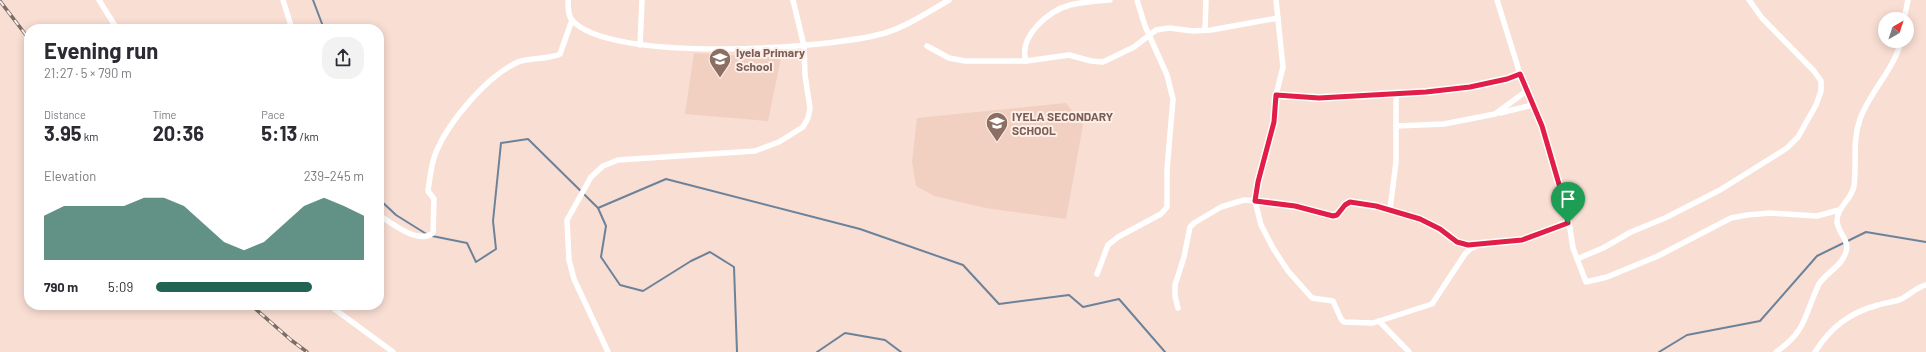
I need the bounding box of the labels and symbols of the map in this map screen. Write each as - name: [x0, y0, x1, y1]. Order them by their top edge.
- north arrow: [1878, 12, 1914, 48]
- place label: Iyela Primary School: [736, 45, 805, 73]
- school or university icon: Iyela Primary School: [707, 46, 733, 79]
- place label: IYELA SECONDARY SCHOOL: [1012, 109, 1114, 137]
- school or university icon: IYELA SECONDARY SCHOOL: [984, 110, 1010, 143]
- pin: [1551, 182, 1585, 223]

